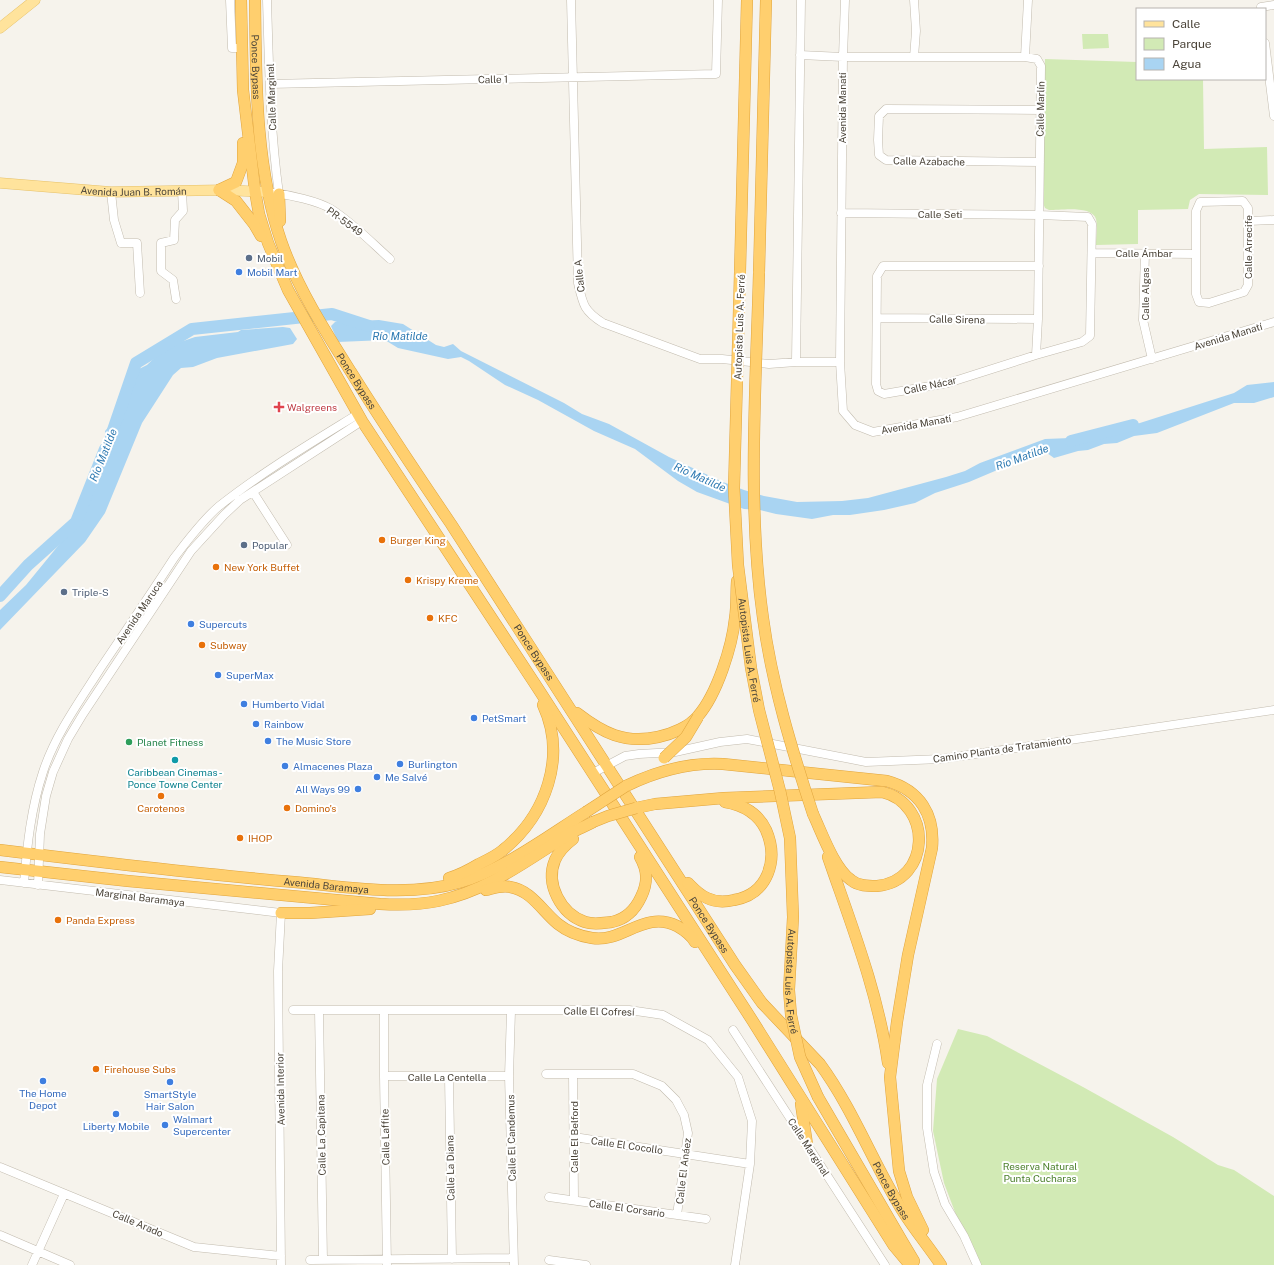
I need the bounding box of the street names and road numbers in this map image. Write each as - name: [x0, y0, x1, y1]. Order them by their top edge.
- street label: Ponce Bypass: [249, 34, 263, 100]
- street label: Calle Marginal: [264, 63, 278, 131]
- street label: Avenida Manatí: [836, 72, 848, 144]
- street label: Calle 1: [478, 73, 508, 85]
- street label: Calle Marlín: [1034, 81, 1046, 137]
- street label: Calle Azabache: [893, 154, 965, 168]
- street label: Avenida Juan B. Román: [80, 184, 187, 198]
- street label: PR-5549: [325, 204, 365, 238]
- street label: Calle Seti: [918, 208, 962, 220]
- street label: Calle Arrecife: [1242, 215, 1254, 279]
- street label: Calle Ámbar: [1115, 247, 1173, 259]
- street label: Calle A: [571, 259, 587, 293]
- street label: Calle Algas: [1139, 268, 1151, 320]
- street label: Autopista Luis A. Ferré: [731, 274, 747, 380]
- street label: Calle Sirena: [929, 313, 985, 325]
- street label: Avenida Manatí: [1192, 320, 1264, 352]
- street label: Ponce Bypass: [334, 351, 379, 411]
- street label: Calle Nácar: [902, 374, 958, 396]
- street label: Avenida Manatí: [880, 412, 953, 436]
- street label: Avenida Maruca: [113, 578, 165, 646]
- street label: Autopista Luis A. Ferré: [736, 597, 763, 704]
- street label: Ponce Bypass: [512, 622, 557, 683]
- street label: Camino Planta de Tratamiento: [932, 733, 1072, 765]
- street label: Avenida Baramaya: [283, 875, 369, 895]
- street label: Marginal Baramaya: [95, 886, 185, 908]
- street label: Ponce Bypass: [687, 894, 732, 955]
- street label: Autopista Luis A. Ferré: [783, 928, 801, 1035]
- street label: Calle El Cofresí: [564, 1004, 635, 1018]
- street label: Avenida Interior: [273, 1052, 287, 1126]
- street label: Calle La Centella: [408, 1071, 486, 1083]
- street label: Calle La Capitana: [314, 1094, 328, 1176]
- street label: Calle El Candemus: [504, 1094, 518, 1182]
- street label: Calle El Belford: [568, 1101, 580, 1173]
- street label: Calle Laffite: [379, 1108, 391, 1165]
- street label: Calle Marginal: [786, 1116, 832, 1178]
- street label: Calle El Cocollo: [590, 1134, 664, 1156]
- street label: Calle La Diana: [443, 1135, 457, 1201]
- street label: Calle El Anáez: [673, 1137, 693, 1205]
- street label: Ponce Bypass: [870, 1160, 913, 1222]
- street label: Calle El Corsario: [588, 1197, 666, 1219]
- street label: Calle Arado: [111, 1207, 166, 1239]

